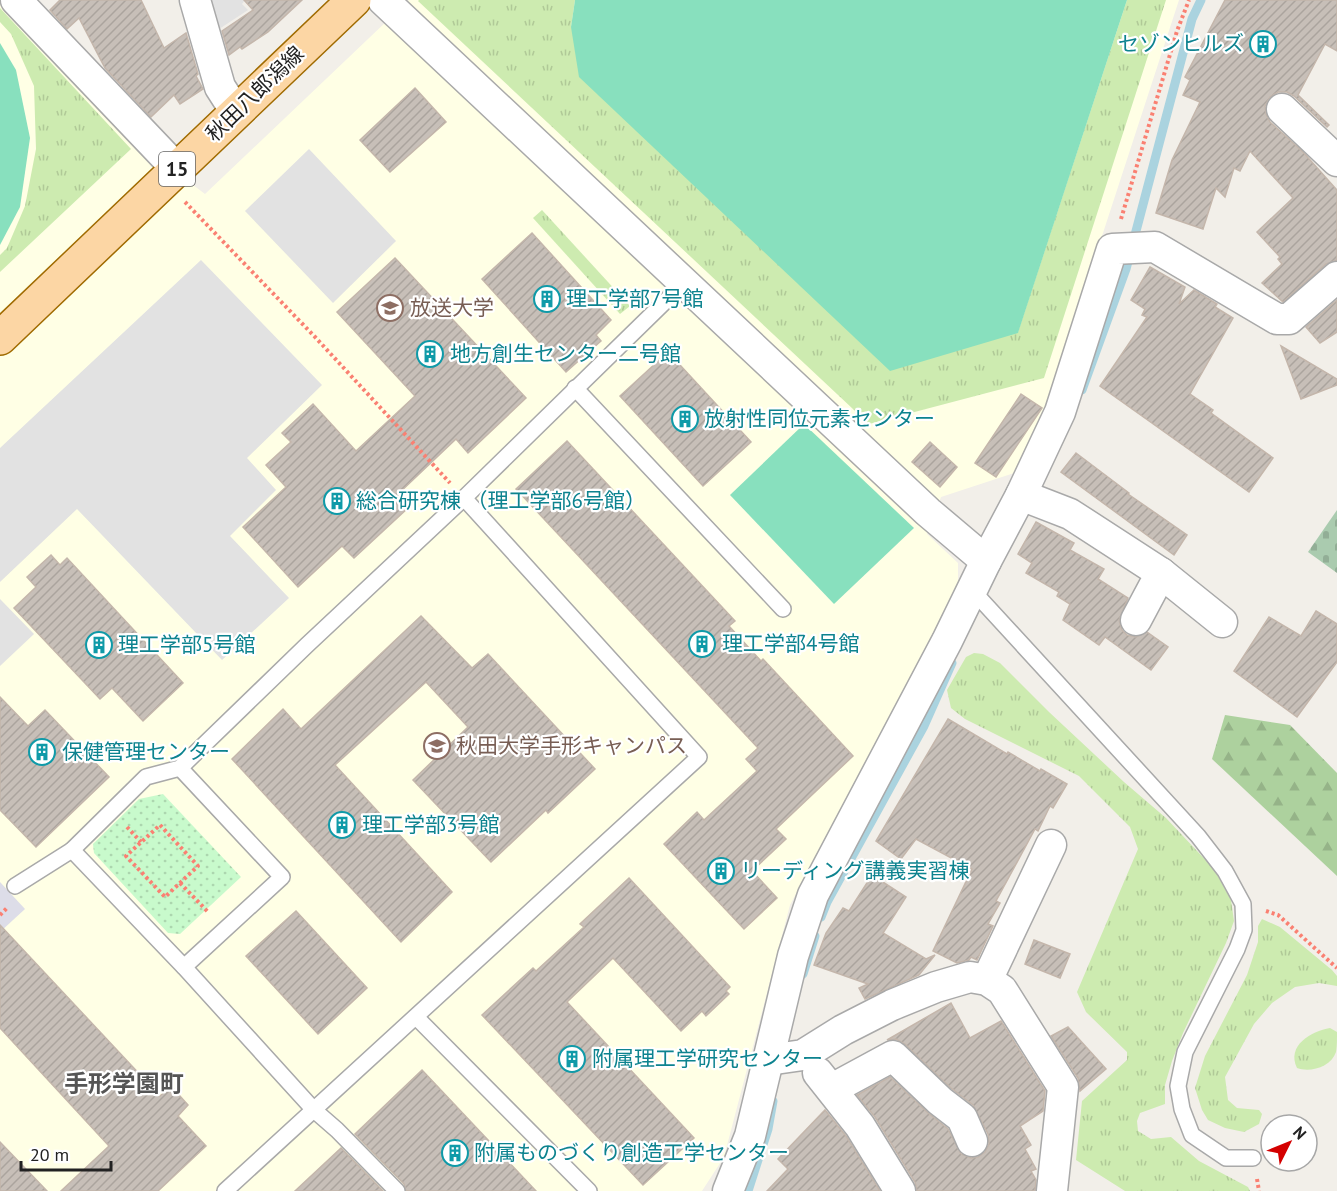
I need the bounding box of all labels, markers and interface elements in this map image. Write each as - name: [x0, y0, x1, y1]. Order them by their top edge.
- building icon: セゾンヒルズ: [1248, 29, 1278, 59]
- place label: セゾンヒルズ: [1118, 30, 1244, 57]
- street label: 秋田八郎潟線: [200, 40, 309, 147]
- road number: 15: [159, 152, 195, 186]
- building icon: 理工学部7号館: [532, 284, 562, 314]
- place label: 理工学部7号館: [566, 285, 703, 312]
- school or university icon: 放送大学: [375, 293, 405, 323]
- place label: 放送大学: [410, 294, 494, 321]
- building icon: 地方創生センター二号館: [415, 339, 445, 369]
- place label: 地方創生センター二号館: [450, 340, 681, 367]
- building icon: 放射性同位元素センター: [670, 404, 700, 434]
- place label: 放射性同位元素センター: [704, 405, 935, 432]
- building icon: 総合研究棟 （理工学部6号館）: [322, 486, 352, 516]
- place label: 総合研究棟 （理工学部6号館）: [356, 487, 646, 514]
- building icon: 理工学部4号館: [687, 629, 717, 659]
- building icon: 理工学部5号館: [84, 630, 114, 660]
- place label: 理工学部4号館: [722, 630, 859, 657]
- place label: 理工学部5号館: [118, 631, 255, 658]
- school or university icon: 秋田大学手形キャンパス: [422, 731, 452, 761]
- place label: 秋田大学手形キャンパス: [456, 732, 687, 759]
- building icon: 保健管理センター: [27, 737, 57, 767]
- place label: 保健管理センター: [62, 738, 230, 765]
- building icon: 理工学部3号館: [327, 810, 357, 840]
- place label: 理工学部3号館: [362, 811, 499, 838]
- building icon: リーディング講義実習棟: [706, 856, 736, 886]
- place label: リーディング講義実習棟: [740, 857, 970, 884]
- building icon: 附属理工学研究センター: [557, 1044, 587, 1074]
- place label: 附属理工学研究センター: [592, 1045, 823, 1072]
- district label: 手形学園町: [64, 1068, 184, 1099]
- north arrow: [1259, 1113, 1319, 1173]
- text: N: [1289, 1122, 1311, 1143]
- scale bar: [21, 1134, 111, 1172]
- building icon: 附属ものづくり創造工学センター: [440, 1138, 470, 1168]
- place label: 附属ものづくり創造工学センター: [474, 1139, 789, 1166]
- text: 20 m: [30, 1143, 69, 1166]

